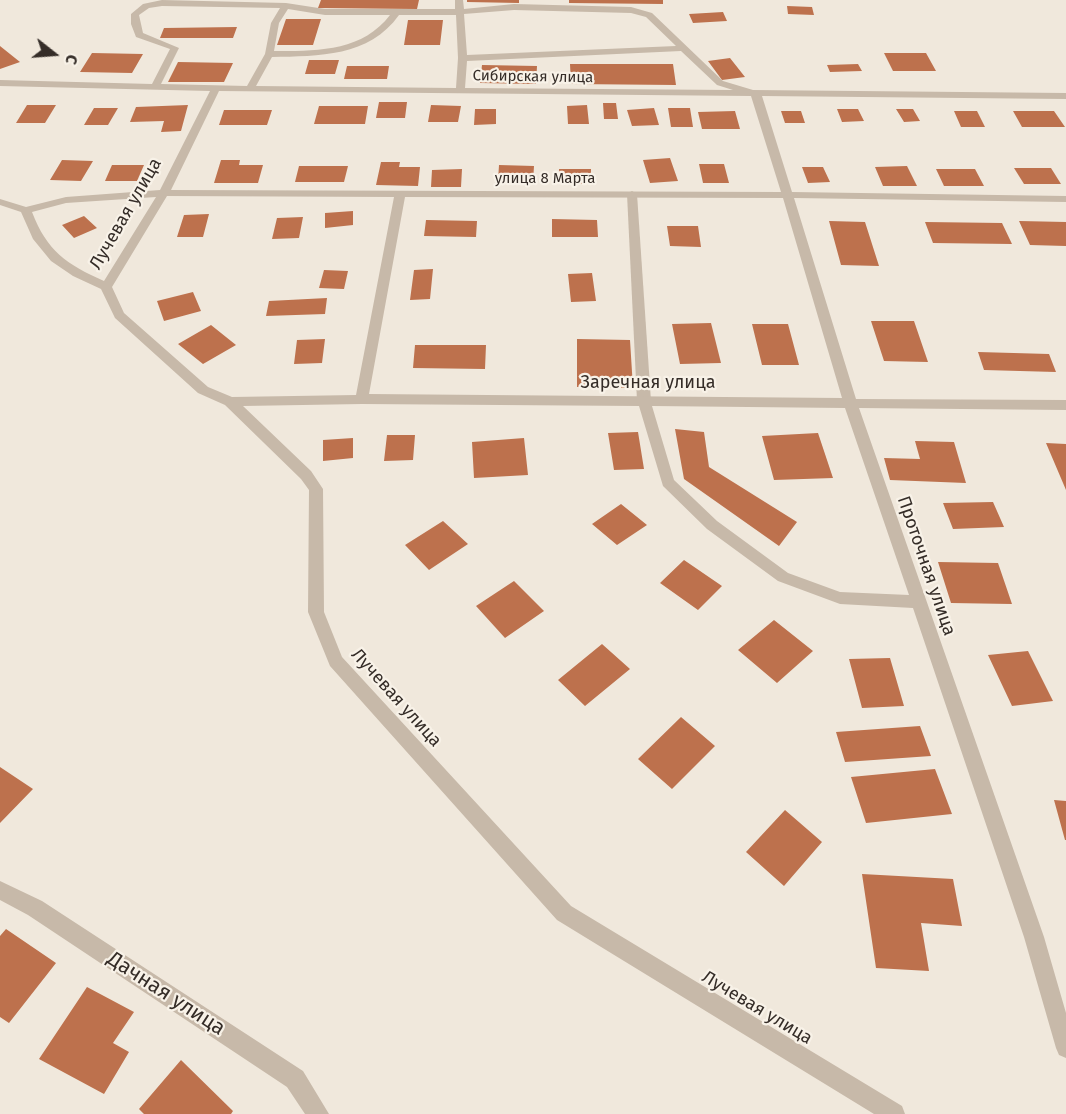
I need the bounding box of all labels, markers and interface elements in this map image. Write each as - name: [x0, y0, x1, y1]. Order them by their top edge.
- north arrow: [24, 24, 84, 84]
- text: С: [61, 52, 82, 67]
- street label: Сибирская улица: [473, 67, 593, 87]
- street label: Лучевая улица: [85, 154, 167, 274]
- street label: улица 8 Марта: [495, 170, 595, 188]
- street label: Заречная улица: [581, 372, 715, 394]
- street label: Проточная улица: [892, 493, 960, 639]
- street label: Лучевая улица: [346, 644, 446, 752]
- street label: Дачная улица: [102, 947, 230, 1041]
- street label: Лучевая улица: [698, 967, 816, 1049]

